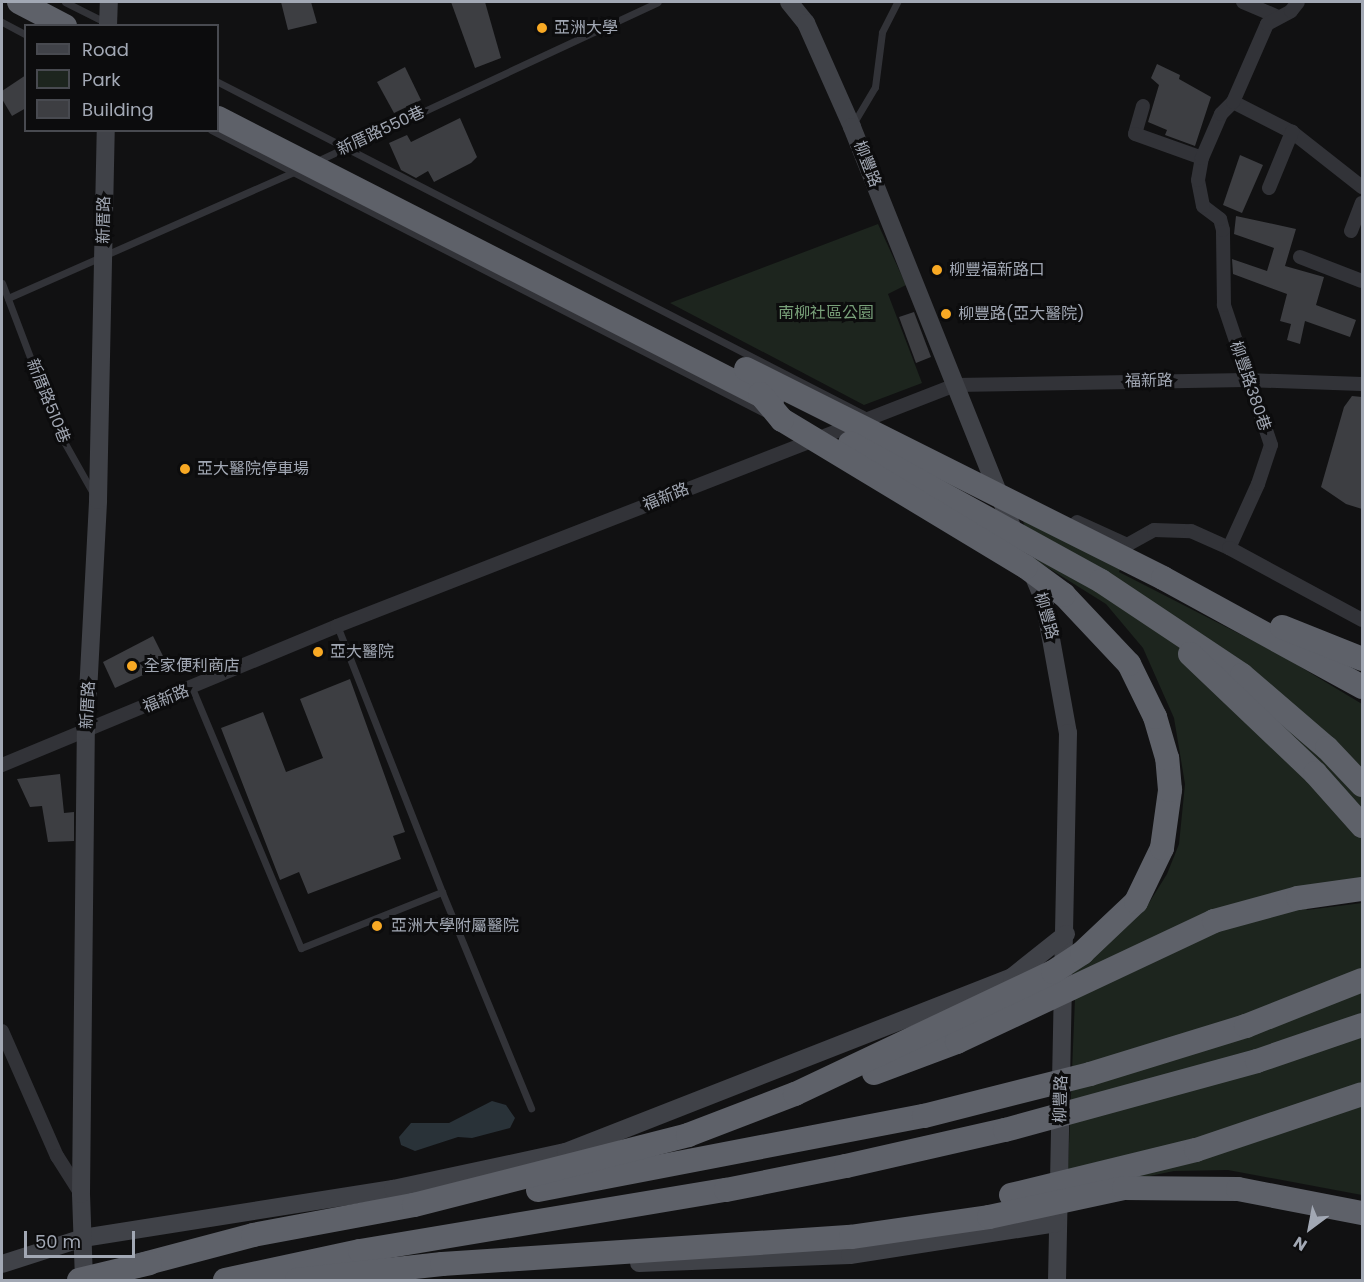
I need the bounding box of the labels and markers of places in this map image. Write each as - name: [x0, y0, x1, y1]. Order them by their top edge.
- place label: 亞洲大學: [554, 18, 618, 38]
- marker: 亞洲大學: [535, 21, 549, 35]
- place label: 柳豐福新路口: [949, 260, 1045, 280]
- marker: 柳豐福新路口: [930, 263, 944, 277]
- place label: 柳豐路(亞大醫院): [958, 304, 1085, 324]
- marker: 柳豐路(亞大醫院): [939, 307, 953, 321]
- place label: 亞大醫院停車場: [197, 459, 309, 479]
- marker: 亞大醫院停車場: [178, 462, 192, 476]
- place label: 亞大醫院: [330, 642, 394, 662]
- marker: 亞大醫院: [311, 645, 325, 659]
- place label: 全家便利商店: [144, 656, 240, 676]
- marker: 全家便利商店: [125, 659, 139, 673]
- place label: 亞洲大學附屬醫院: [391, 916, 519, 936]
- marker: 亞洲大學附屬醫院: [368, 917, 386, 935]

